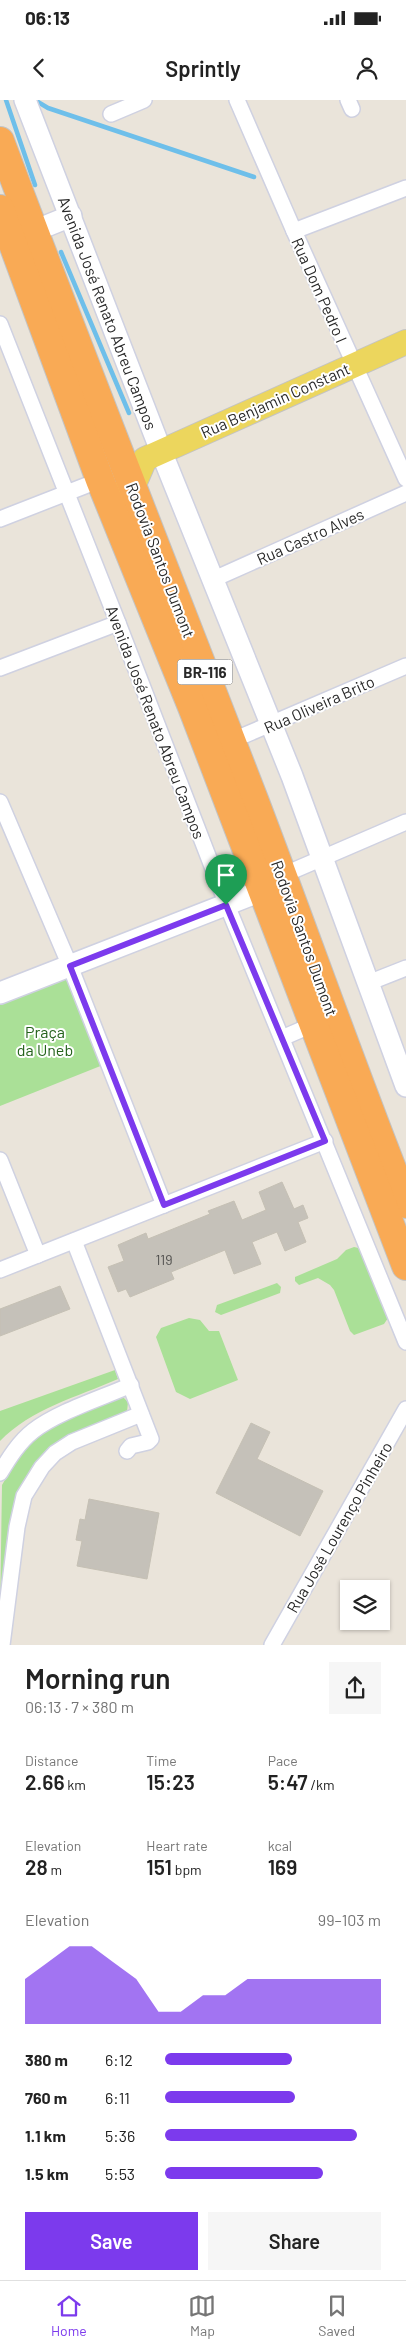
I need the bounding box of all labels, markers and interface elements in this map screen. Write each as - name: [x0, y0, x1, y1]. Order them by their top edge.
- text: 06:13: [25, 6, 70, 29]
- icon: back: [25, 54, 53, 82]
- icon: person: [353, 54, 381, 82]
- text: Sprintly: [165, 55, 241, 81]
- street label: Avenida José Renato Abreu Campos: [55, 194, 161, 432]
- street label: Rua Dom Pedro I: [288, 234, 352, 346]
- street label: Rua Benjamin Constant: [197, 359, 353, 441]
- street label: Rodovia Santos Dumont: [123, 480, 199, 640]
- street label: Rua Castro Alves: [253, 504, 367, 568]
- street label: Avenida José Renato Abreu Campos: [103, 603, 209, 841]
- road number: BR-116: [178, 660, 232, 684]
- street label: Rua Oliveira Brito: [261, 671, 377, 737]
- pin: [205, 854, 247, 905]
- street label: Rodovia Santos Dumont: [268, 857, 342, 1019]
- icon: arrive: [212, 861, 240, 889]
- park label: Praça da Uneb: [17, 1022, 73, 1059]
- house number: 119: [155, 1251, 173, 1268]
- street label: Rua José Lourenço Pinheiro: [282, 1438, 396, 1616]
- map controls: [340, 1580, 390, 1630]
- button: layers: [340, 1580, 390, 1630]
- text: Morning run: [25, 1661, 171, 1695]
- button: share: [329, 1662, 381, 1714]
- text: 06:13 · 7 × 380 m: [25, 1697, 134, 1716]
- text: Distance: [25, 1752, 78, 1769]
- text: Time: [146, 1752, 177, 1769]
- text: Pace: [268, 1752, 298, 1769]
- text: 2.66: [25, 1769, 65, 1794]
- text: 15:23: [146, 1769, 195, 1794]
- text: 5:47: [268, 1769, 308, 1794]
- text: km: [65, 1776, 86, 1793]
- text: /km: [308, 1776, 335, 1793]
- text: Elevation: [25, 1837, 81, 1854]
- text: Heart rate: [146, 1837, 208, 1854]
- text: kcal: [268, 1837, 292, 1854]
- text: 28: [25, 1854, 48, 1879]
- text: 151: [146, 1854, 172, 1879]
- text: 169: [268, 1854, 297, 1879]
- text: m: [48, 1861, 62, 1878]
- text: bpm: [172, 1861, 202, 1878]
- text: Elevation: [25, 1910, 89, 1929]
- text: 99–103 m: [318, 1910, 381, 1929]
- text: 380 m: [25, 2050, 68, 2069]
- text: 6:12: [105, 2050, 133, 2069]
- text: 760 m: [25, 2088, 67, 2107]
- text: 6:11: [105, 2088, 130, 2107]
- text: 1.1 km: [25, 2126, 66, 2145]
- text: 5:36: [105, 2126, 135, 2145]
- text: 1.5 km: [25, 2164, 69, 2183]
- text: 5:53: [105, 2164, 135, 2183]
- button: Save: [25, 2212, 198, 2270]
- button: Share: [208, 2212, 381, 2270]
- tab: Home: [51, 2292, 87, 2339]
- tab: Map: [188, 2292, 216, 2339]
- tab: Saved: [318, 2292, 355, 2339]

